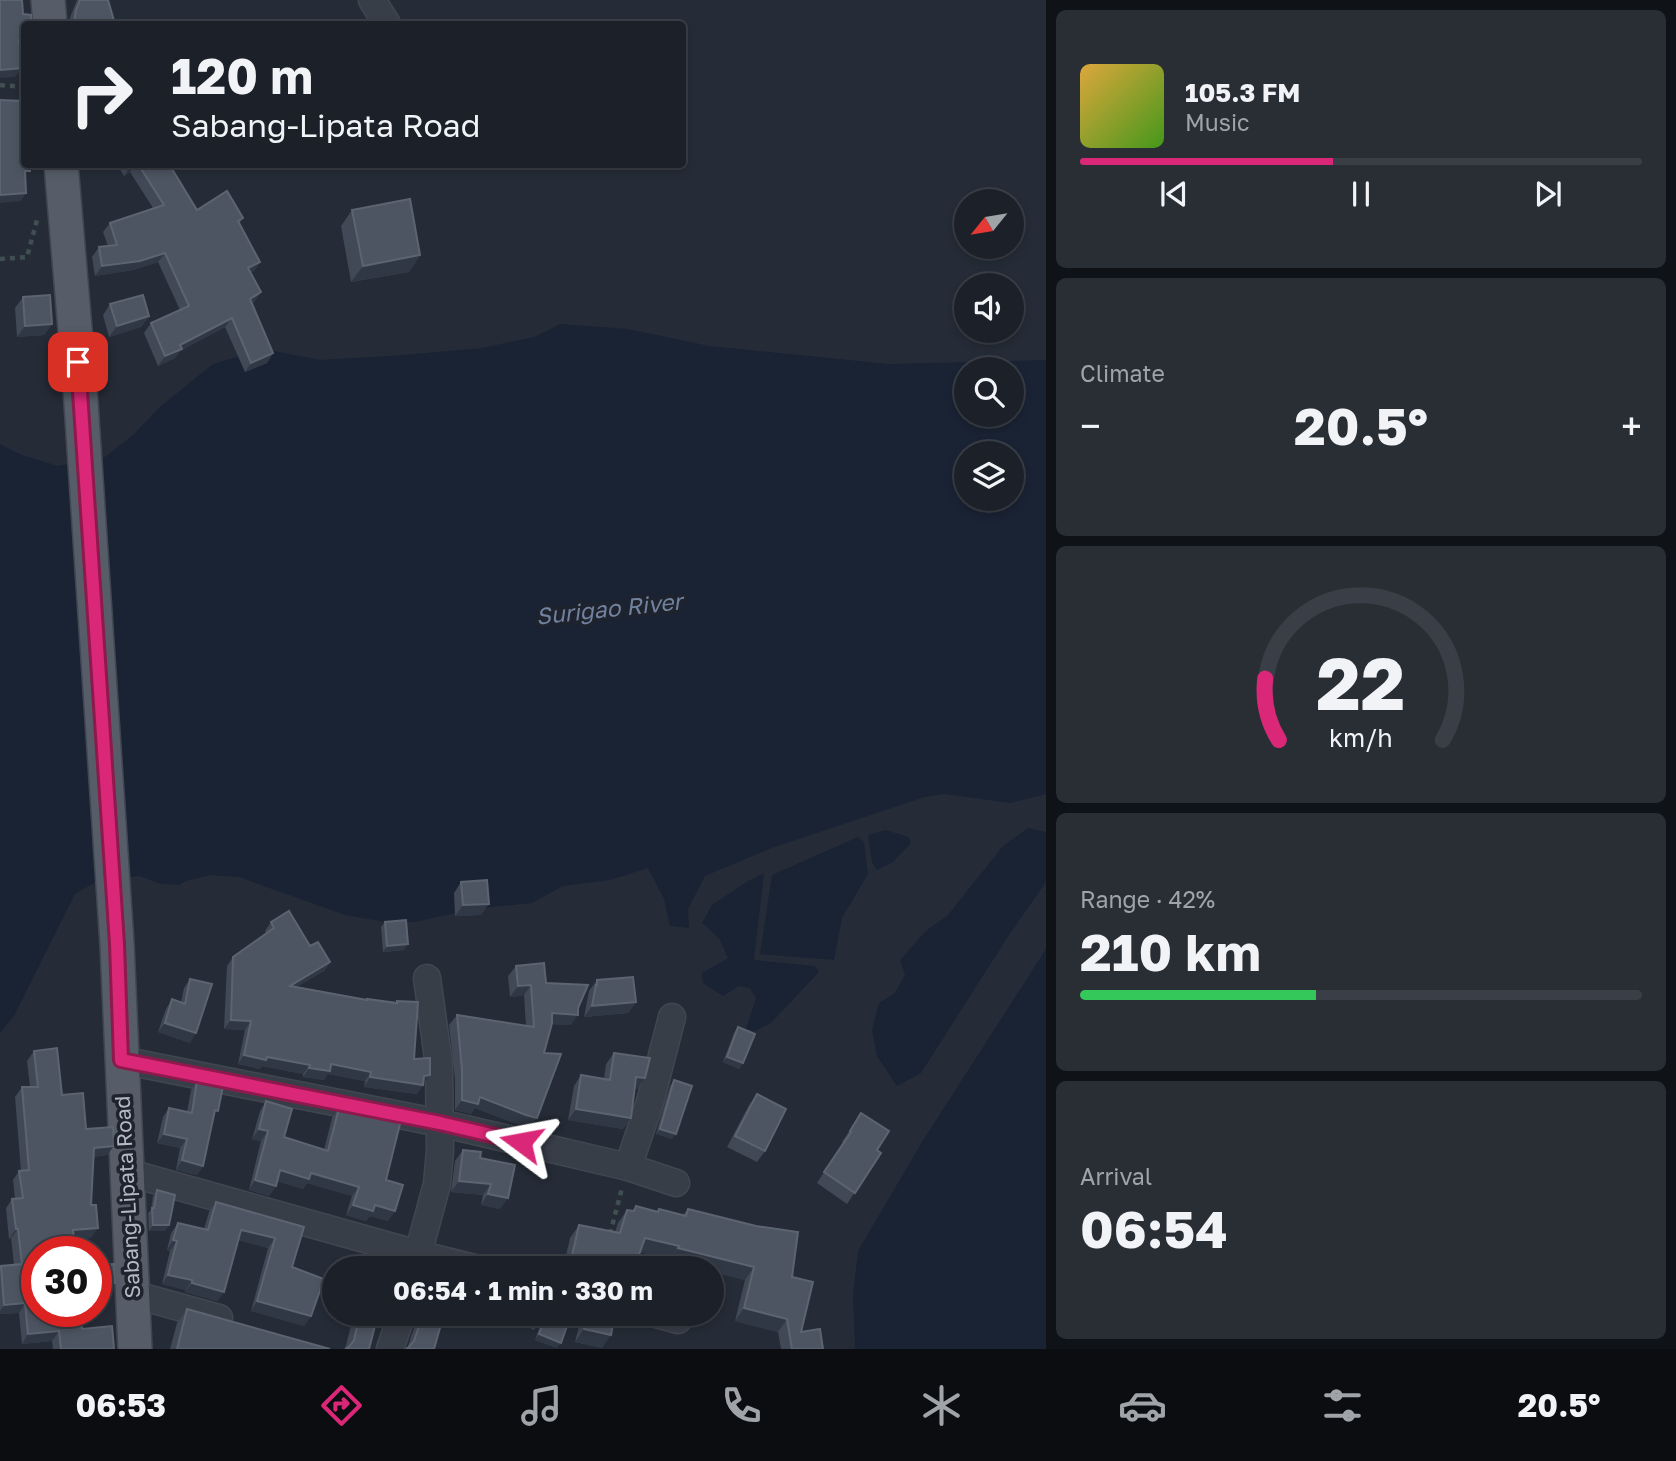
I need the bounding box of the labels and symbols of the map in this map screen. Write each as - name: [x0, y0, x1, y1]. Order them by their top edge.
- north arrow: [954, 189, 1024, 259]
- pin: [48, 332, 108, 392]
- water label: Surigao River: [534, 586, 686, 630]
- street label: Sabang-Lipata Road: [109, 1095, 145, 1299]
- position arrow: [484, 1105, 558, 1179]
- speed limit sign: 30: [21, 1236, 112, 1327]

